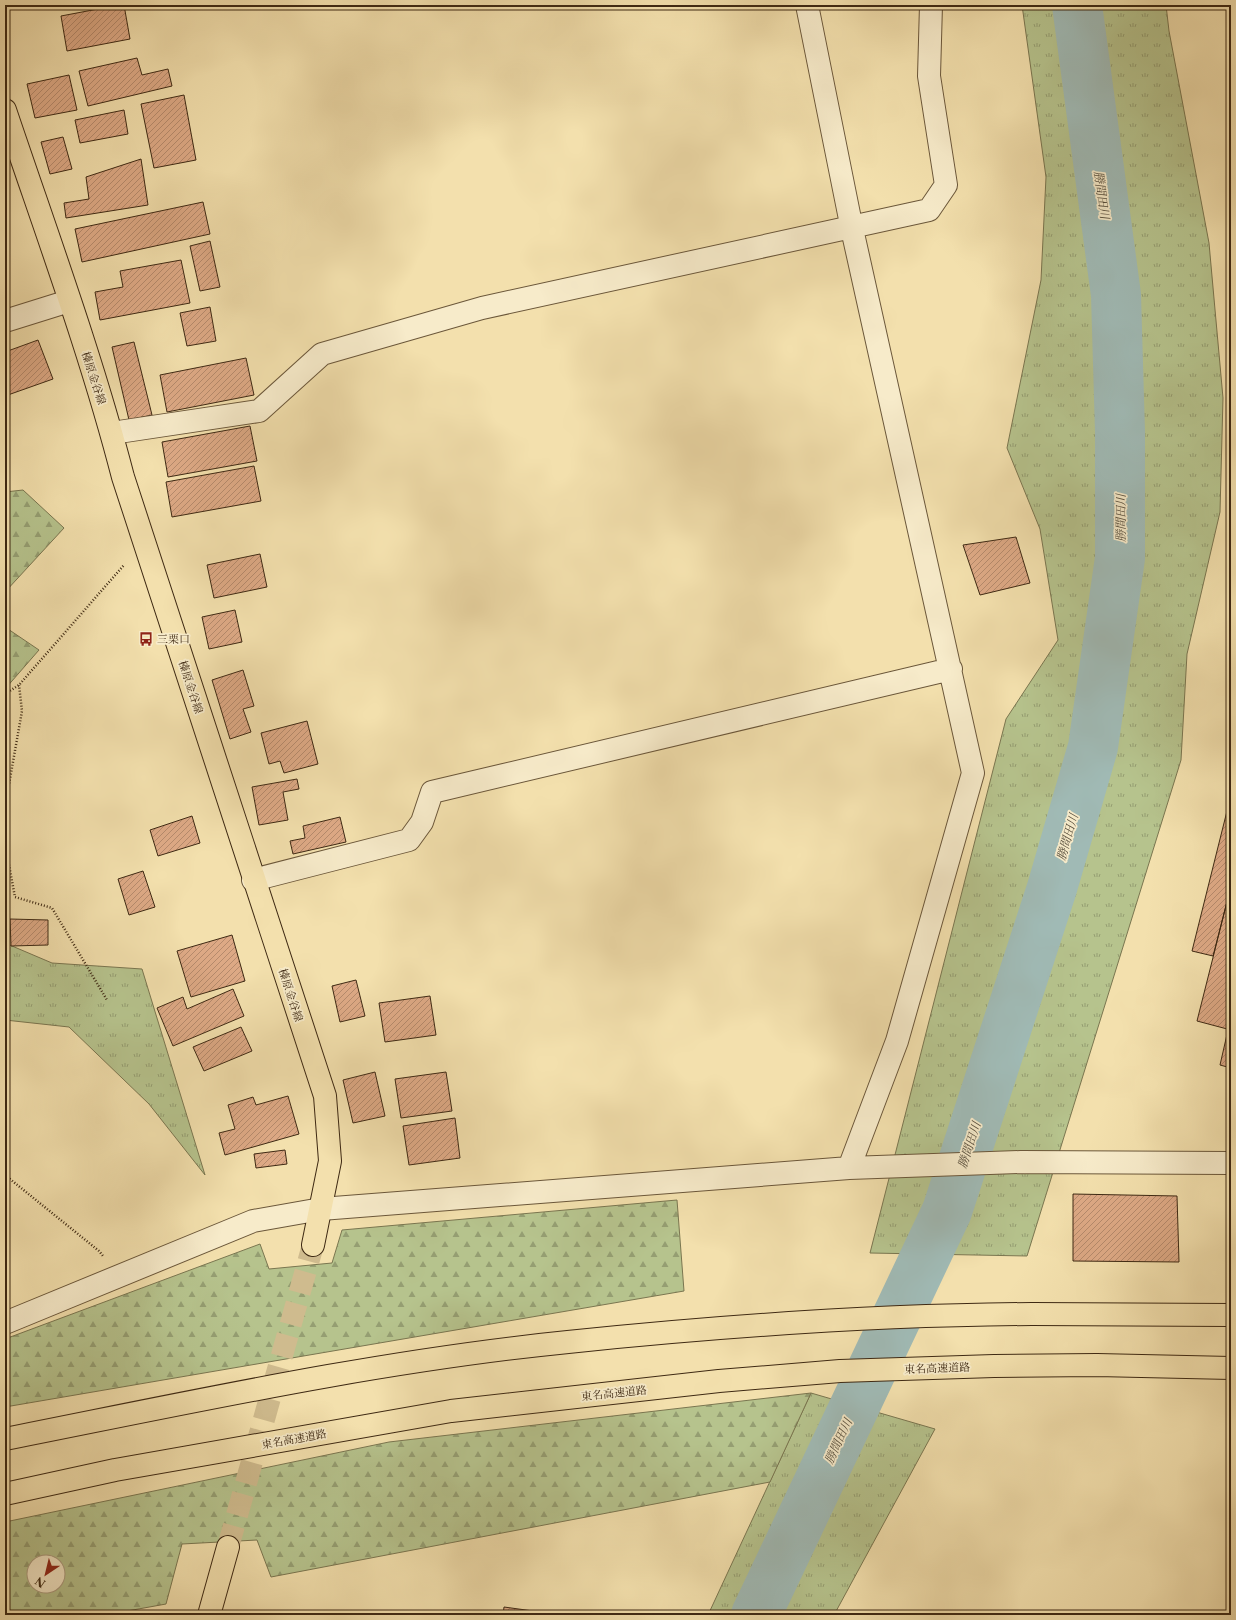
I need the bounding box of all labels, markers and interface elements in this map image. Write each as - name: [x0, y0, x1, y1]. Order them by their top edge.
- water label: 勝間田川: [1091, 170, 1113, 222]
- street label: 榛原金谷線: [79, 350, 109, 406]
- water label: 勝間田川: [1113, 492, 1128, 542]
- bus stop icon: 三栗口: [138, 631, 154, 647]
- place label: 三栗口: [157, 632, 190, 646]
- street label: 榛原金谷線: [176, 659, 206, 715]
- water label: 勝間田川: [1053, 810, 1081, 862]
- street label: 榛原金谷線: [276, 967, 306, 1023]
- water label: 勝間田川: [954, 1118, 984, 1170]
- street label: 東名高速道路: [904, 1360, 970, 1376]
- street label: 東名高速道路: [580, 1383, 648, 1403]
- water label: 勝間田川: [821, 1414, 856, 1466]
- street label: 東名高速道路: [260, 1426, 328, 1452]
- north arrow: [26, 1554, 66, 1594]
- text: N: [32, 1573, 48, 1591]

